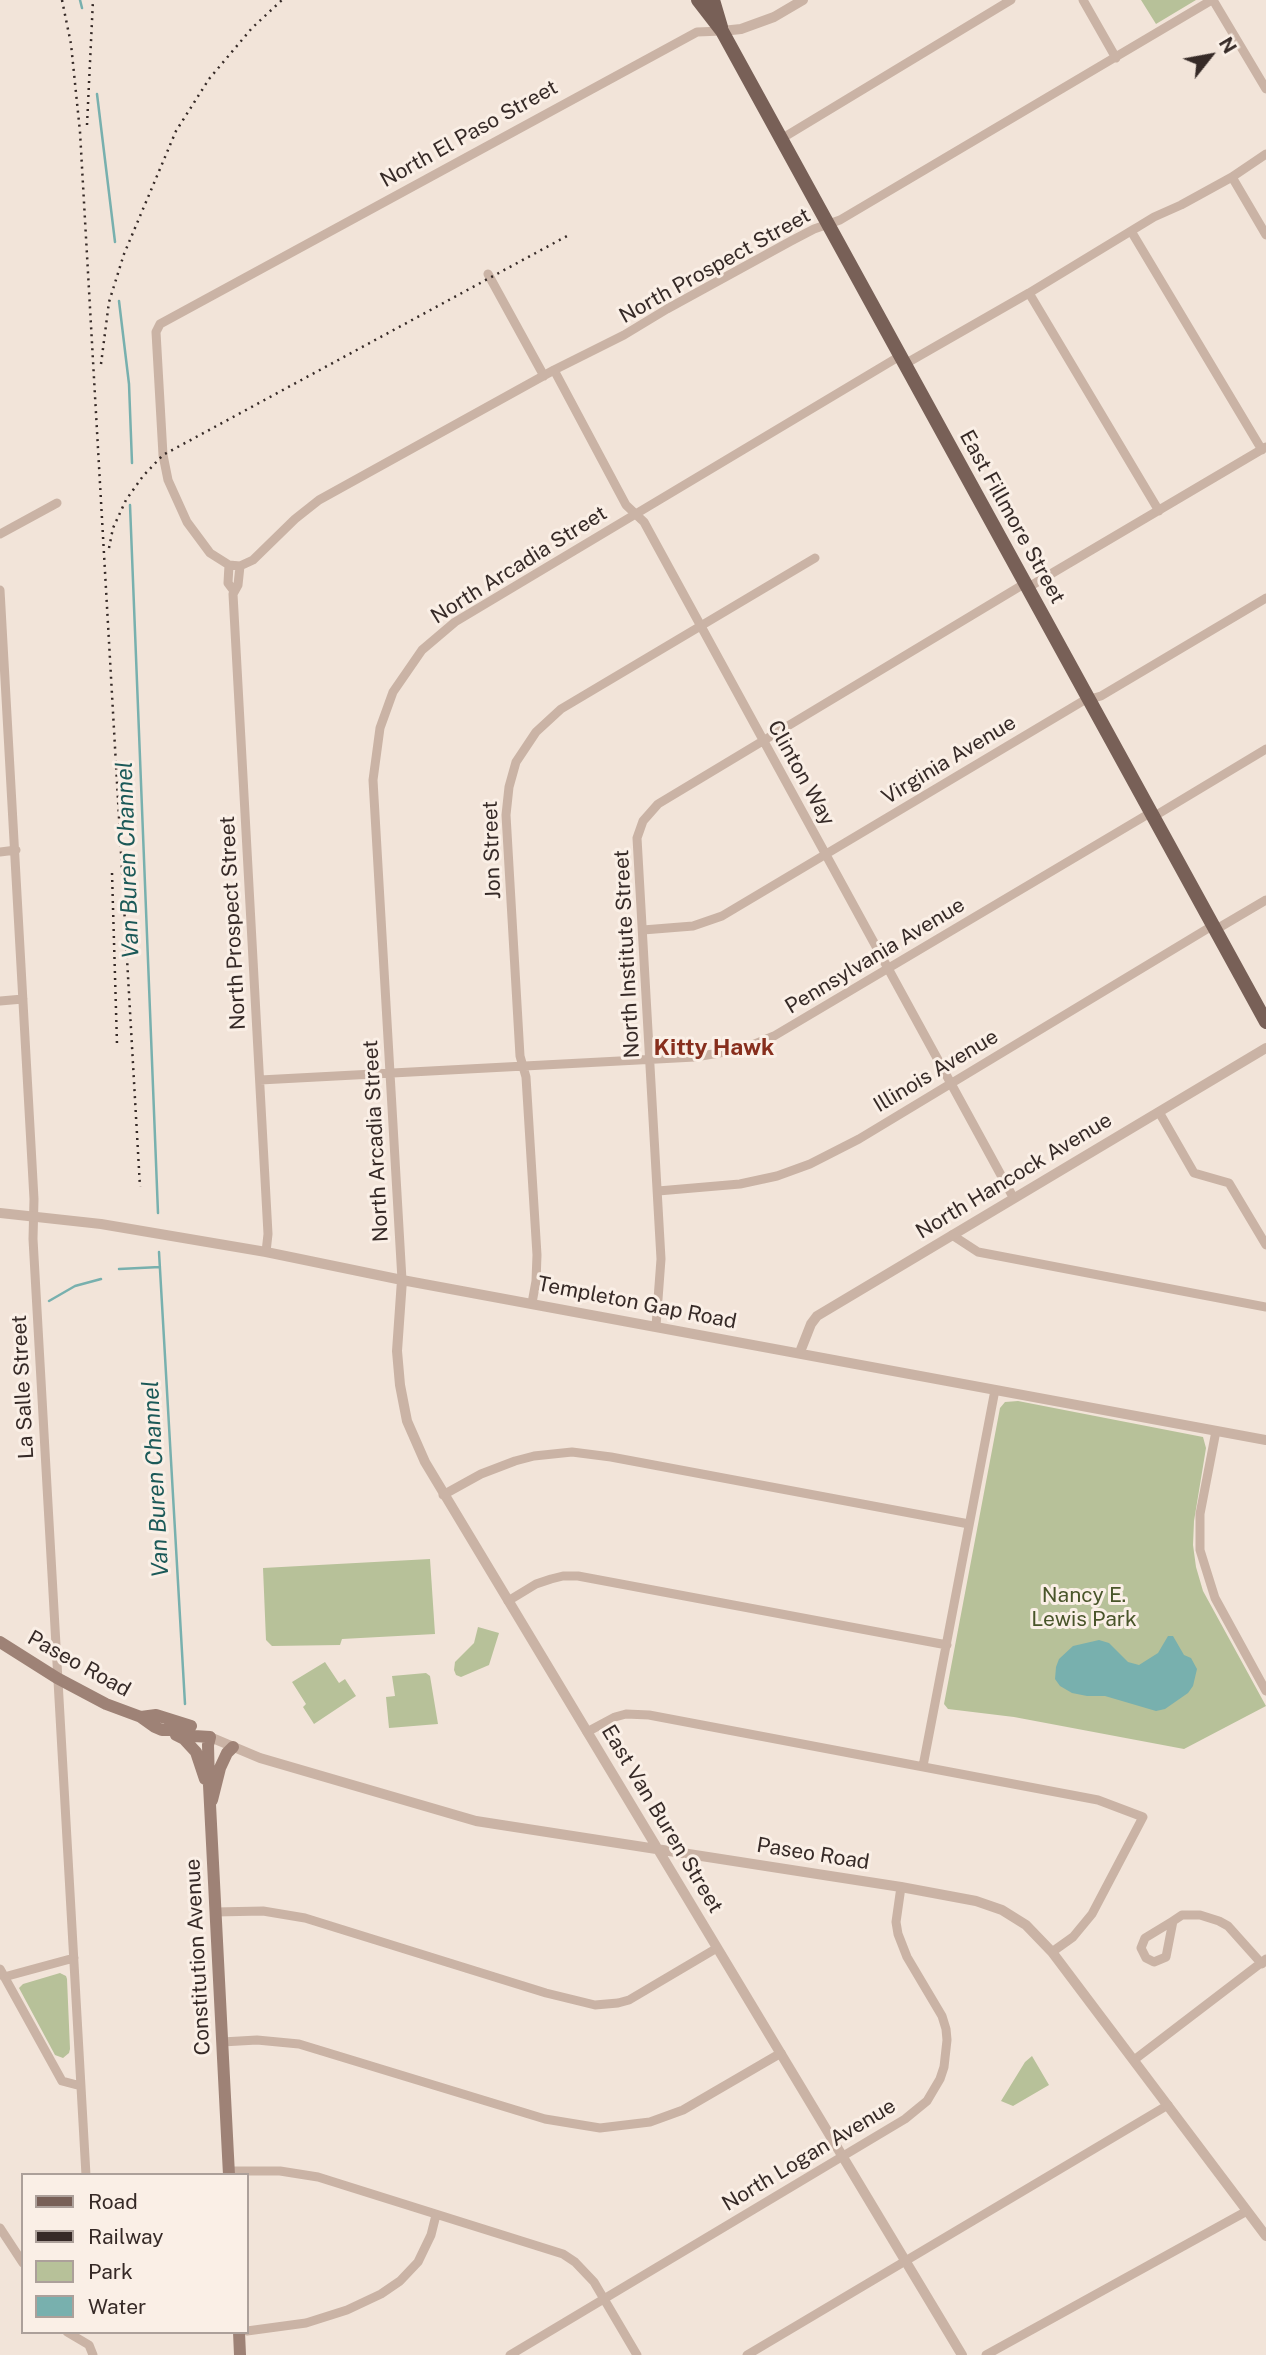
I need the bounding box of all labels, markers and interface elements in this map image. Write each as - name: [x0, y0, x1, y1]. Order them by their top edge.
- north arrow: [1175, 21, 1245, 91]
- text: N: [1215, 33, 1241, 57]
- street label: North El Paso Street: [376, 75, 562, 193]
- street label: North Prospect Street: [615, 203, 815, 329]
- street label: East Fillmore Street: [954, 426, 1070, 608]
- street label: North Arcadia Street: [426, 501, 612, 629]
- street label: Virginia Avenue: [877, 710, 1021, 810]
- street label: Clinton Way: [762, 716, 840, 830]
- water label: Van Buren Channel: [111, 761, 145, 959]
- street label: Jon Street: [478, 800, 506, 900]
- street label: North Prospect Street: [215, 815, 251, 1031]
- street label: North Institute Street: [609, 849, 645, 1059]
- street label: Pennsylvania Avenue: [781, 892, 969, 1020]
- street label: Illinois Avenue: [869, 1024, 1003, 1118]
- district label: Kitty Hawk: [654, 1034, 774, 1062]
- street label: North Arcadia Street: [358, 1039, 394, 1243]
- street label: North Hancock Avenue: [911, 1107, 1117, 1245]
- street label: Templeton Gap Road: [535, 1271, 739, 1335]
- street label: La Salle Street: [7, 1314, 39, 1460]
- water label: Van Buren Channel: [137, 1380, 175, 1578]
- park label: Nancy E. Lewis Park: [1031, 1583, 1137, 1633]
- street label: Paseo Road: [23, 1625, 135, 1703]
- street label: East Van Buren Street: [596, 1720, 728, 1918]
- street label: Paseo Road: [755, 1833, 871, 1875]
- street label: Constitution Avenue: [180, 1858, 216, 2056]
- street label: North Logan Avenue: [718, 2093, 900, 2217]
- legend: [21, 2173, 248, 2334]
- text: Road: [88, 2189, 138, 2214]
- text: Railway: [88, 2224, 164, 2249]
- text: Park: [88, 2259, 133, 2284]
- text: Water: [88, 2294, 146, 2319]

